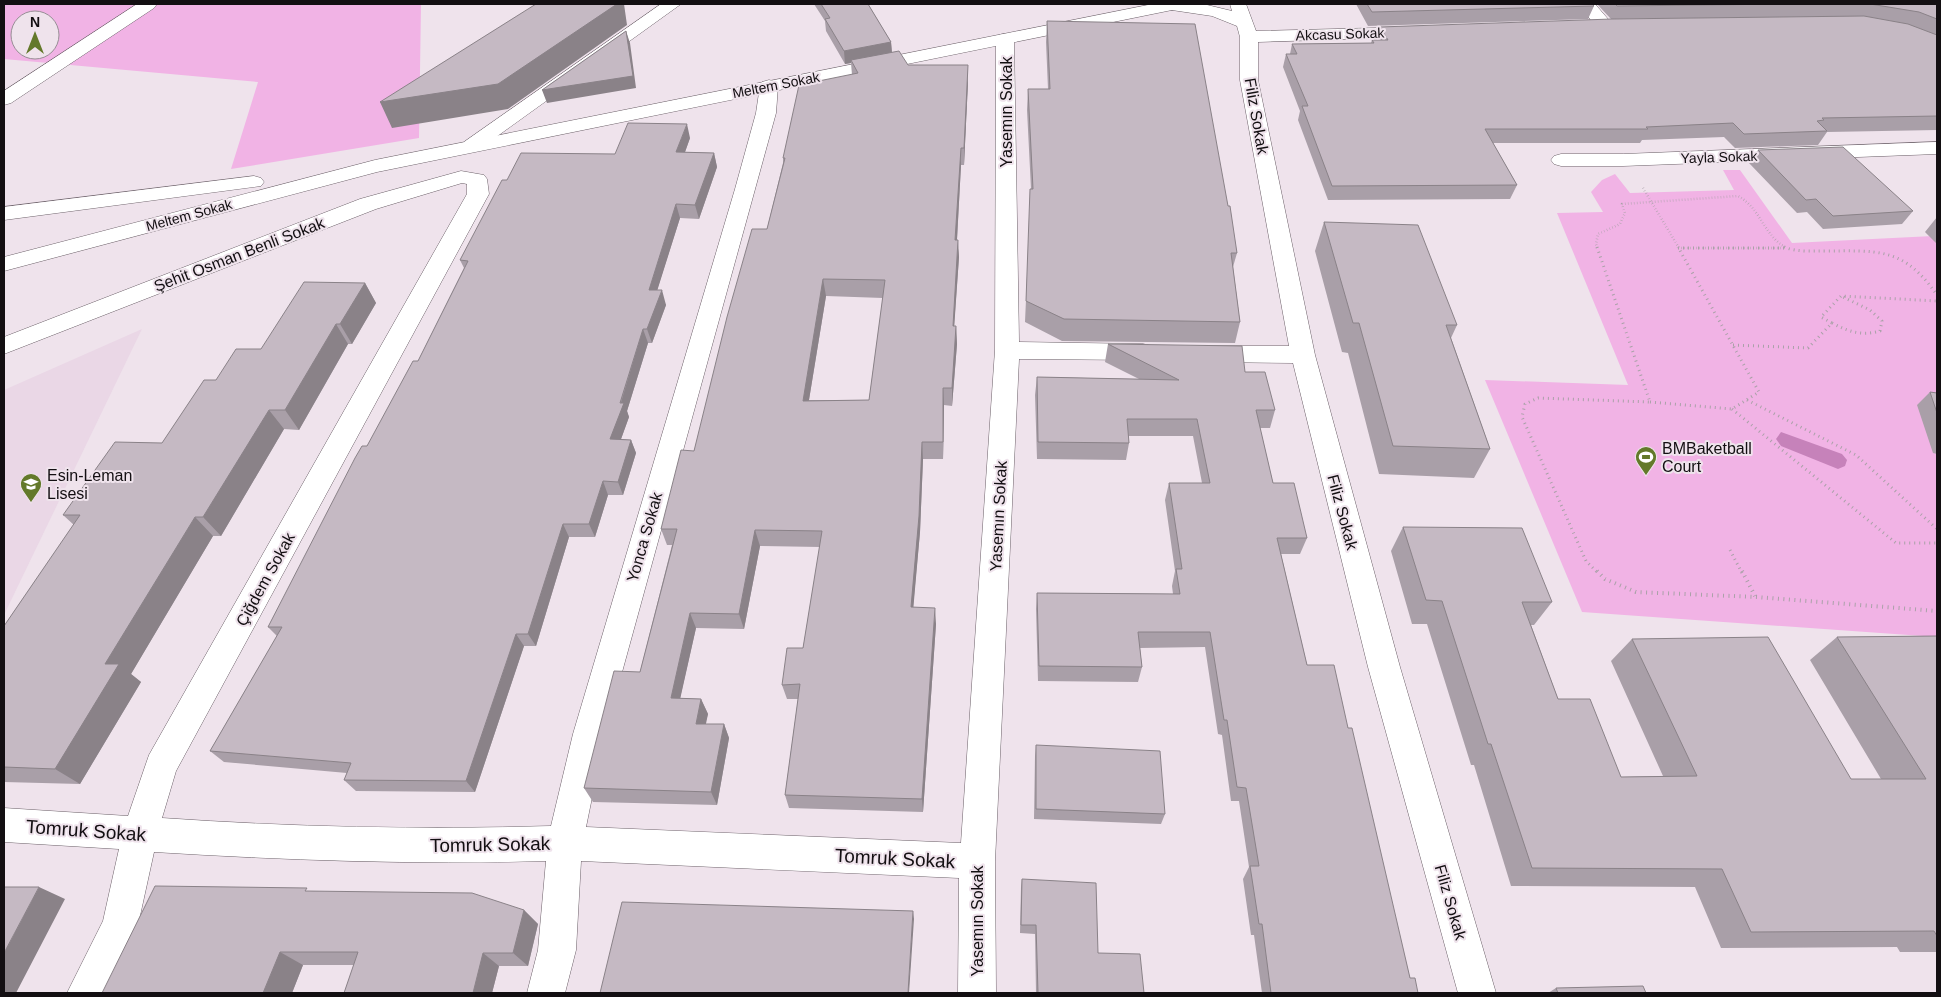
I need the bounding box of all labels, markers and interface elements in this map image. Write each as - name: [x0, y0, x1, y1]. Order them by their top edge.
- north arrow: [10, 10, 60, 60]
- text: N: [30, 14, 40, 30]
- street label: Akcasu Sokak: [1295, 24, 1386, 44]
- street label: Yasemın Sokak: [998, 56, 1015, 167]
- street label: Meltem Sokak: [731, 68, 822, 101]
- street label: Filiz Sokak: [1241, 77, 1272, 157]
- street label: Yayla Sokak: [1680, 148, 1759, 166]
- street label: Meltem Sokak: [144, 196, 235, 234]
- street label: Şehit Osman Benli Sokak: [151, 214, 328, 295]
- place label: BMBaketball Court: [1662, 440, 1752, 475]
- sports icon: BMBaketball Court: [1634, 445, 1658, 476]
- street label: Yasemın Sokak: [987, 459, 1010, 572]
- place label: Esin-Leman Lisesi: [47, 467, 132, 502]
- school or university icon: Esin-Leman Lisesi: [19, 472, 43, 503]
- street label: Filiz Sokak: [1324, 473, 1361, 553]
- street label: Yonca Sokak: [624, 489, 666, 584]
- street label: Çiğdem Sokak: [233, 529, 299, 629]
- street label: Tomruk Sokak: [25, 816, 147, 845]
- street label: Tomruk Sokak: [430, 833, 551, 856]
- street label: Tomruk Sokak: [834, 845, 956, 872]
- street label: Filiz Sokak: [1432, 863, 1470, 943]
- street label: Yasemın Sokak: [969, 865, 986, 976]

